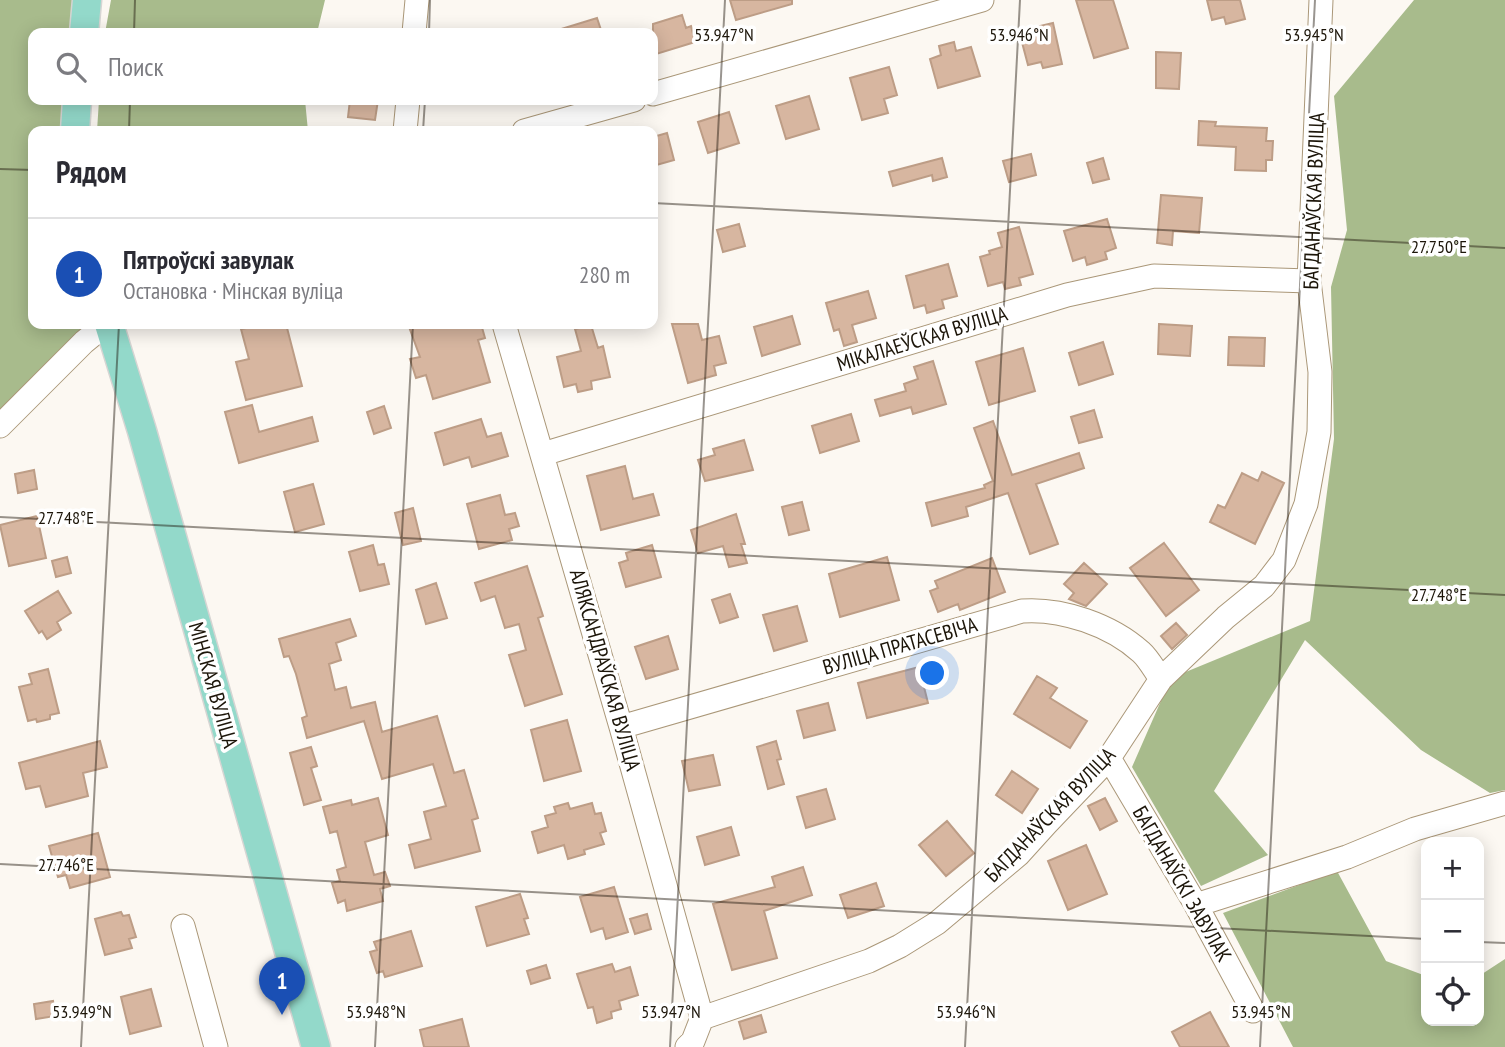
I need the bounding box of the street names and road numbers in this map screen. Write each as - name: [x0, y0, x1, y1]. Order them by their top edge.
- street label: БАГДАНАЎСКАЯ ВУЛІЦА: [1297, 112, 1330, 290]
- street label: МІКАЛАЕЎСКАЯ ВУЛІЦА: [833, 300, 1010, 377]
- street label: АЛЯКСАНДРАЎСКАЯ ВУЛІЦА: [564, 566, 647, 774]
- street label: ВУЛІЦА ПРАТАСЕВІЧА: [820, 611, 980, 680]
- street label: МІНСКАЯ ВУЛІЦА: [183, 619, 244, 751]
- street label: БАГДАНАЎСКАЯ ВУЛІЦА: [978, 742, 1121, 888]
- street label: БАГДАНАЎСКІ ЗАВУЛАК: [1127, 801, 1238, 966]

